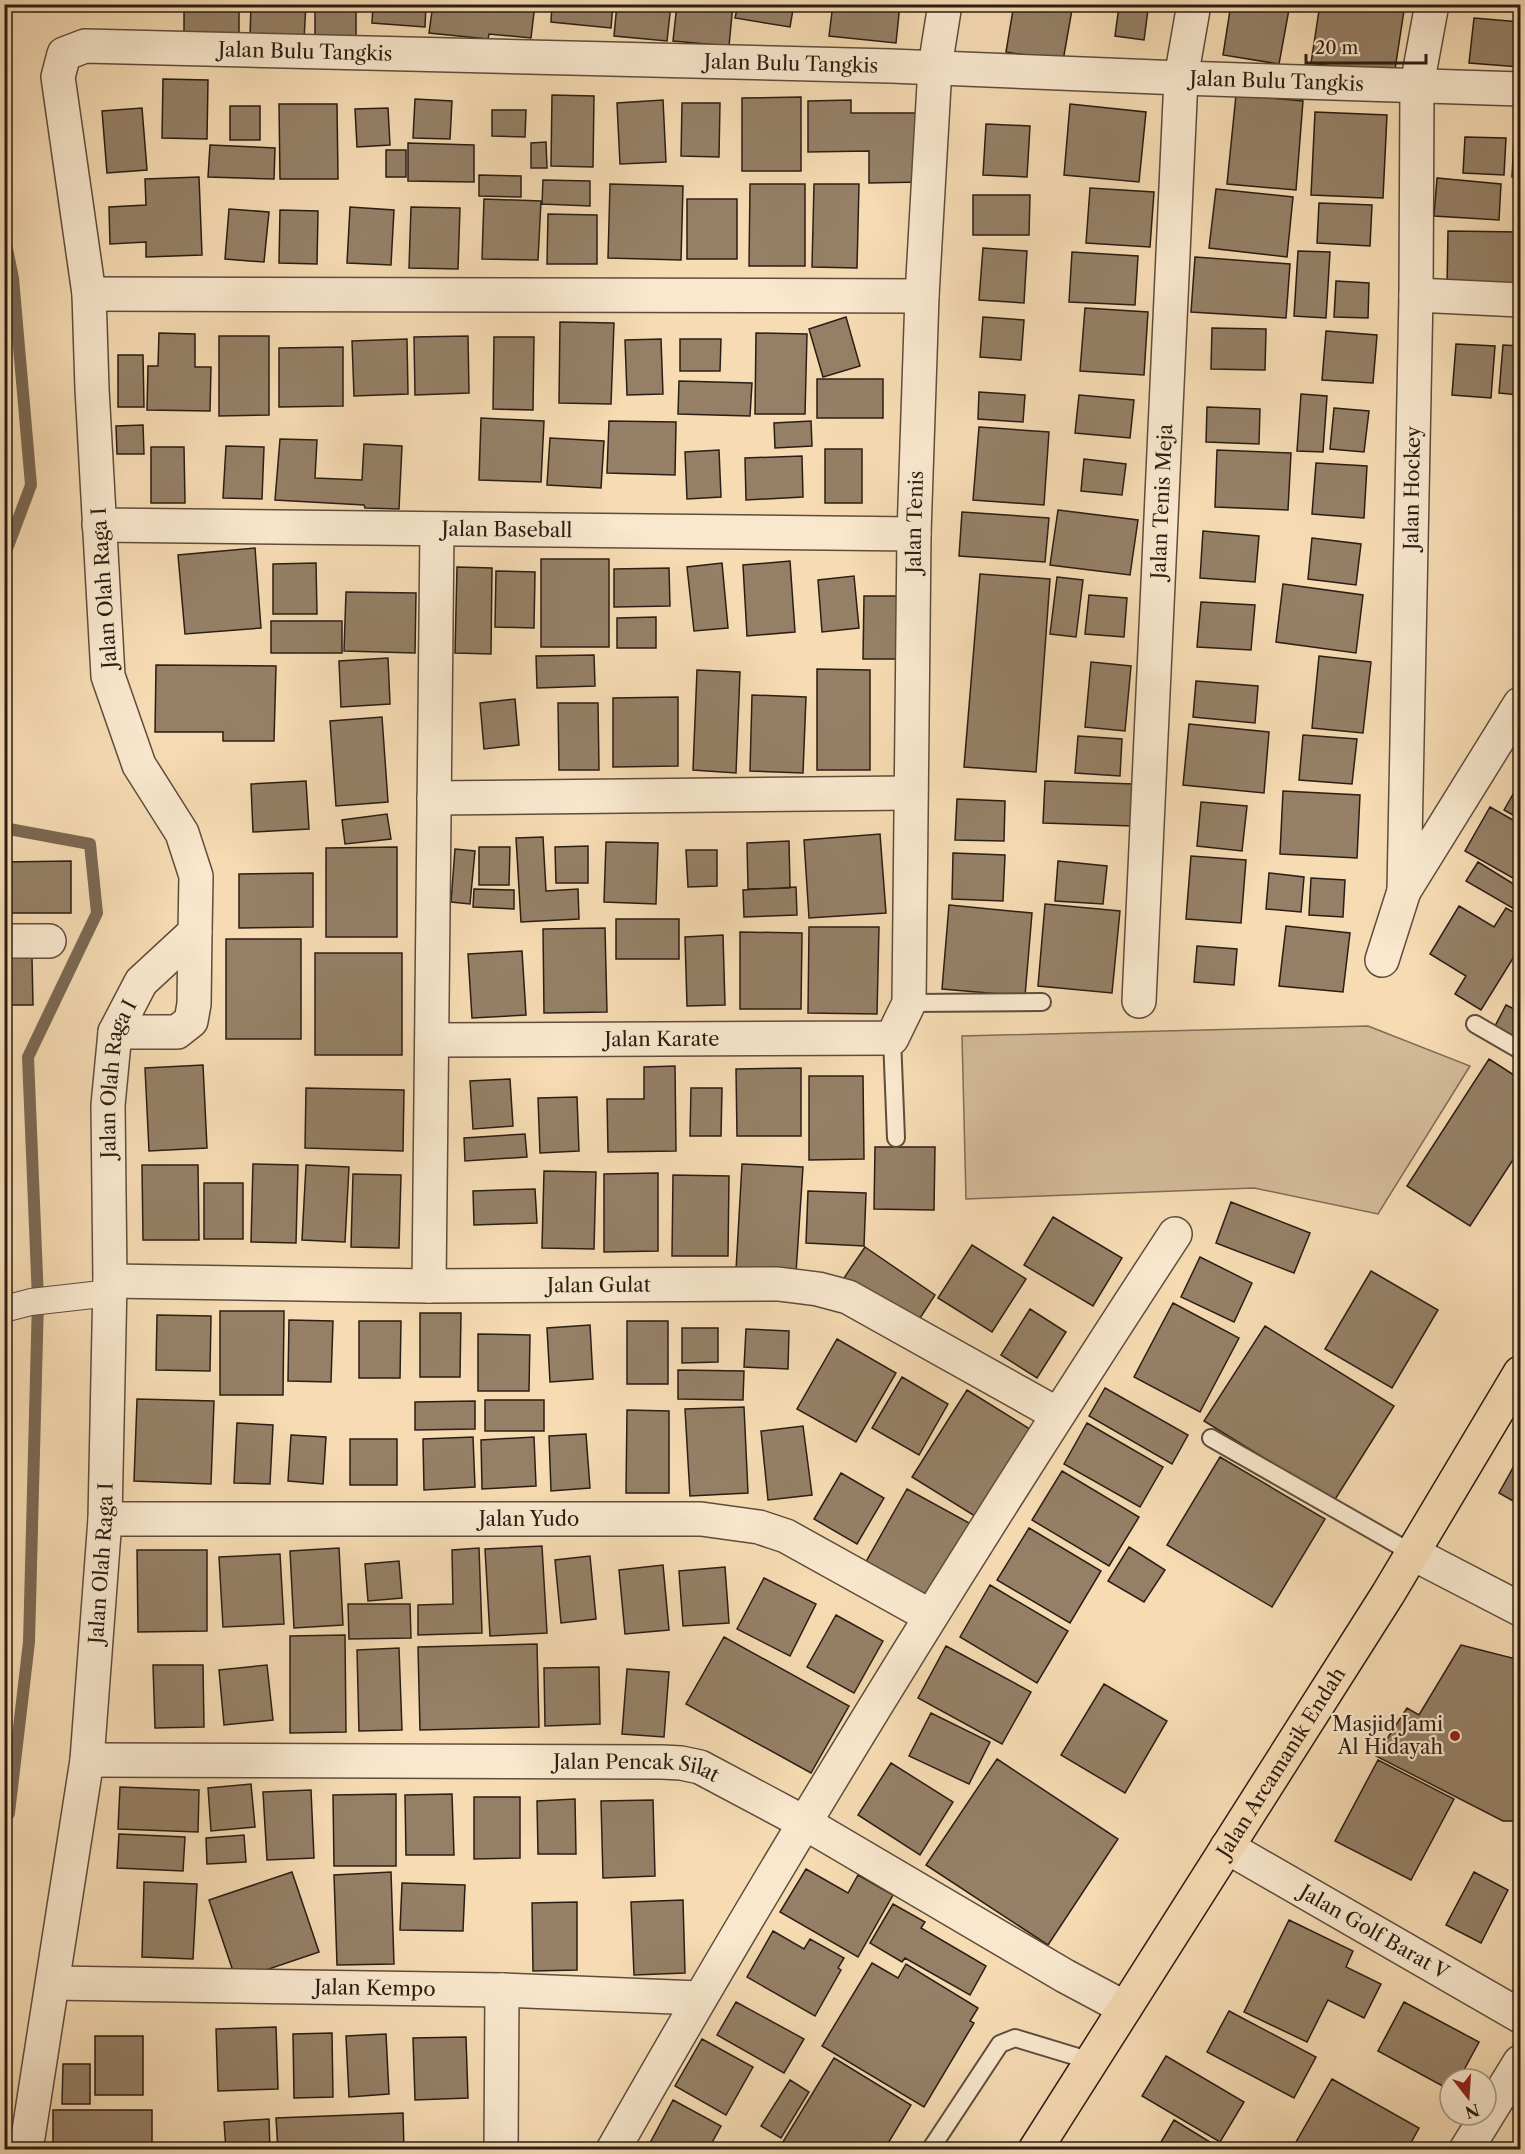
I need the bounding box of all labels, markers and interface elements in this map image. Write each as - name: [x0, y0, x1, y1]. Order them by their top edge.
- scale bar: [1306, 27, 1426, 65]
- street label: Jalan Bulu Tangkis: [215, 37, 393, 66]
- text: 20 m: [1315, 37, 1359, 59]
- street label: Jalan Bulu Tangkis: [701, 49, 879, 78]
- street label: Jalan Bulu Tangkis: [1186, 66, 1364, 96]
- street label: Jalan Tenis Meja: [1146, 423, 1177, 583]
- street label: Jalan Hockey: [1399, 425, 1425, 553]
- street label: Jalan Tenis: [902, 470, 928, 576]
- street label: Jalan Olah Raga I: [86, 507, 122, 672]
- street label: Jalan Baseball: [438, 517, 573, 542]
- street label: Jalan Olah Raga I: [96, 995, 142, 1161]
- street label: Jalan Karate: [601, 1027, 720, 1051]
- street label: Jalan Gulat: [544, 1273, 651, 1297]
- street label: Jalan Olah Raga I: [83, 1482, 118, 1648]
- street label: Jalan Yudo: [476, 1507, 579, 1531]
- street label: Jalan Arcamanik Endah: [1210, 1662, 1351, 1865]
- place label: Masjid Jami Al Hidayah: [1332, 1712, 1443, 1759]
- marker: Masjid Jami Al Hidayah: [1448, 1729, 1462, 1743]
- street label: Jalan Pencak Silat: [550, 1750, 724, 1787]
- street label: Jalan Golf Barat V: [1293, 1878, 1454, 1985]
- street label: Jalan Kempo: [311, 1975, 436, 2001]
- north arrow: [1438, 2067, 1498, 2127]
- text: N: [1463, 2100, 1482, 2123]

